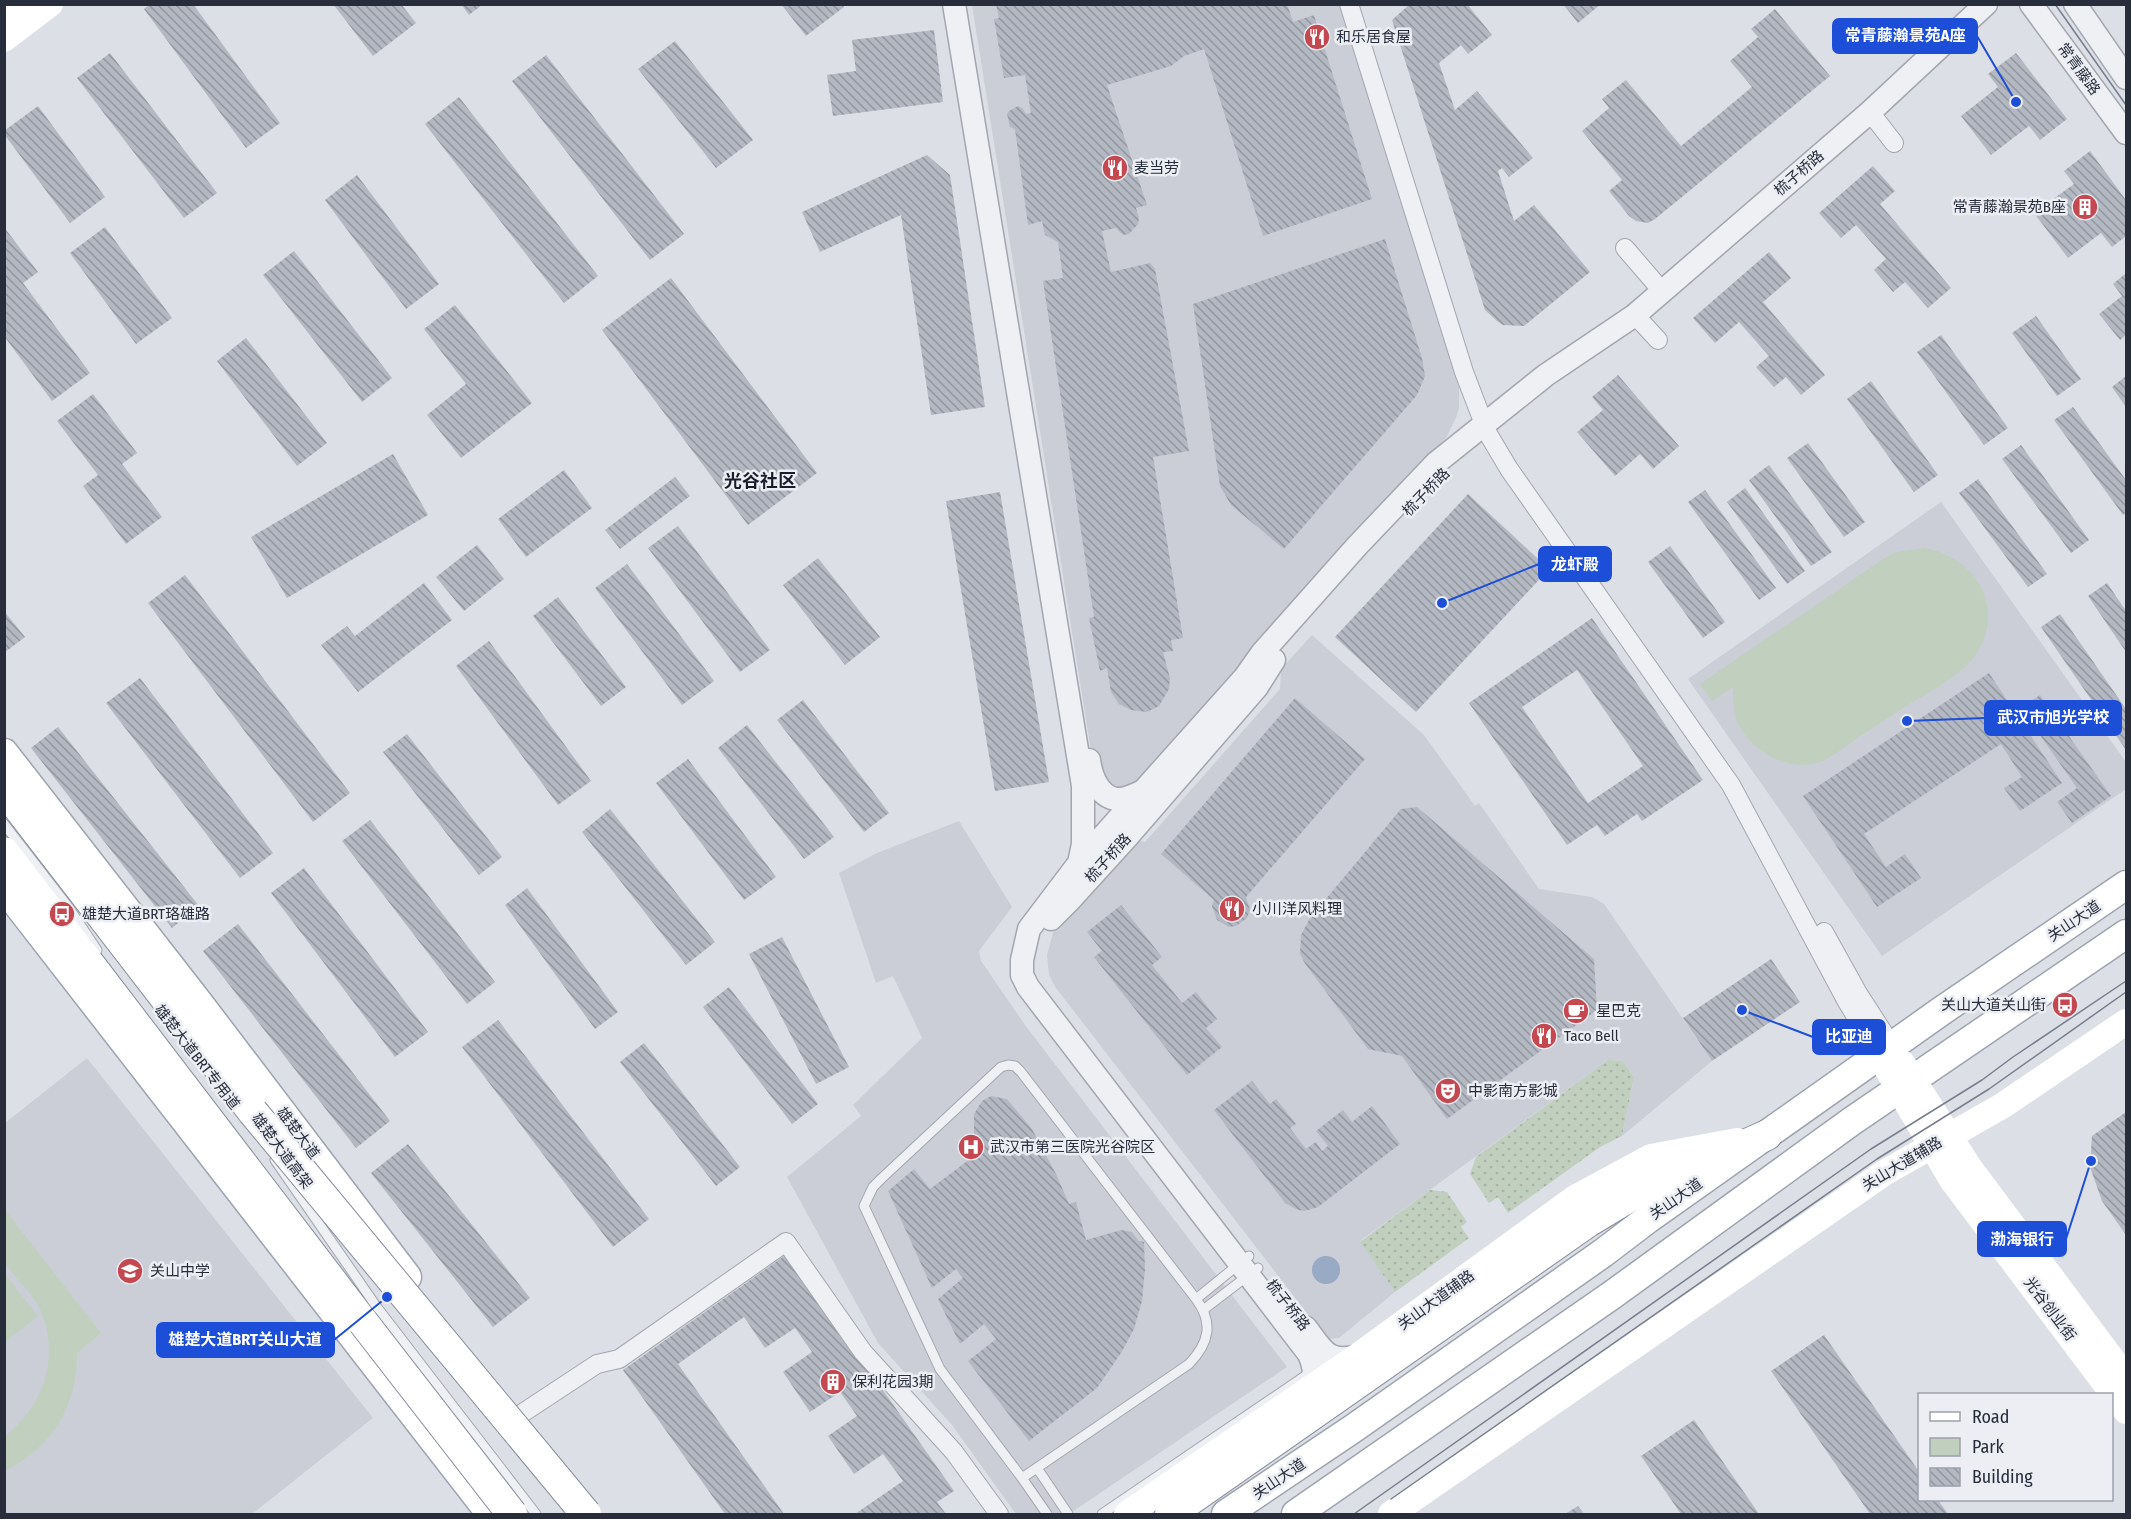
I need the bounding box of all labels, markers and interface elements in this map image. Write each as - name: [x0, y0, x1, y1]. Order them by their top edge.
- callout: 常青藤瀚景苑A座: [1833, 19, 1977, 53]
- restaurant icon: 和乐居食屋: [1302, 22, 1332, 52]
- text: 常青藤瀚景苑A座: [1845, 26, 1965, 45]
- place label: 和乐居食屋: [1336, 28, 1411, 46]
- street label: 常青藤路: [2054, 39, 2104, 99]
- street label: 梳子桥路: [1770, 147, 1828, 199]
- restaurant icon: 麦当劳: [1100, 153, 1130, 183]
- place label: 麦当劳: [1134, 159, 1179, 177]
- building icon: 常青藤瀚景苑B座: [2070, 192, 2100, 222]
- place label: 常青藤瀚景苑B座: [1953, 198, 2066, 216]
- street label: 梳子桥路: [1399, 464, 1453, 520]
- district label: 光谷社区: [724, 470, 796, 492]
- callout: 龙虾殿: [1539, 547, 1611, 581]
- text: 龙虾殿: [1551, 555, 1599, 574]
- callout: 武汉市旭光学校: [1985, 701, 2121, 735]
- text: 武汉市旭光学校: [1997, 708, 2110, 727]
- street label: 梳子桥路: [1081, 830, 1135, 886]
- restaurant icon: 小川洋风料理: [1217, 894, 1247, 924]
- street label: 关山大道: [2044, 897, 2104, 945]
- bus stop icon: 雄楚大道BRT珞雄路: [47, 899, 77, 929]
- place label: 小川洋风料理: [1252, 900, 1342, 918]
- place label: 雄楚大道BRT珞雄路: [82, 905, 210, 923]
- bus stop icon: 关山大道关山街: [2050, 990, 2080, 1020]
- cafe icon: 星巴克: [1561, 996, 1591, 1026]
- place label: 关山大道关山街: [1941, 996, 2046, 1014]
- street label: 雄楚大道BRT专用道: [150, 1001, 244, 1113]
- place label: 星巴克: [1596, 1002, 1641, 1020]
- callout: 比亚迪: [1813, 1020, 1885, 1054]
- restaurant icon: Taco Bell: [1529, 1021, 1559, 1051]
- place label: Taco Bell: [1564, 1027, 1619, 1045]
- text: 比亚迪: [1825, 1027, 1873, 1046]
- theatre icon: 中影南方影城: [1433, 1076, 1463, 1106]
- place label: 中影南方影城: [1468, 1082, 1558, 1100]
- street label: 雄楚大道: [273, 1104, 323, 1162]
- street label: 雄楚大道高架: [248, 1110, 316, 1192]
- hospital icon: 武汉市第三医院光谷院区: [956, 1132, 986, 1162]
- street label: 关山大道辅路: [1859, 1133, 1945, 1195]
- place label: 武汉市第三医院光谷院区: [990, 1138, 1155, 1156]
- street label: 关山大道: [1646, 1174, 1706, 1224]
- callout: 渤海银行: [1978, 1222, 2066, 1256]
- text: 渤海银行: [1990, 1230, 2054, 1249]
- school or university icon: 关山中学: [115, 1256, 145, 1286]
- place label: 关山中学: [150, 1262, 210, 1280]
- street label: 关山大道辅路: [1394, 1266, 1478, 1334]
- street label: 光谷创业街: [2020, 1274, 2080, 1344]
- street label: 梳子桥路: [1262, 1276, 1314, 1334]
- callout: 雄楚大道BRT关山大道: [157, 1323, 334, 1357]
- text: 雄楚大道BRT关山大道: [168, 1330, 322, 1349]
- building icon: 保利花园3期: [818, 1367, 848, 1397]
- place label: 保利花园3期: [852, 1373, 934, 1391]
- legend: [1918, 1393, 2113, 1501]
- text: Road: [1972, 1406, 2009, 1428]
- text: Park: [1972, 1436, 2005, 1458]
- street label: 关山大道: [1249, 1455, 1309, 1503]
- text: Building: [1972, 1466, 2033, 1488]

